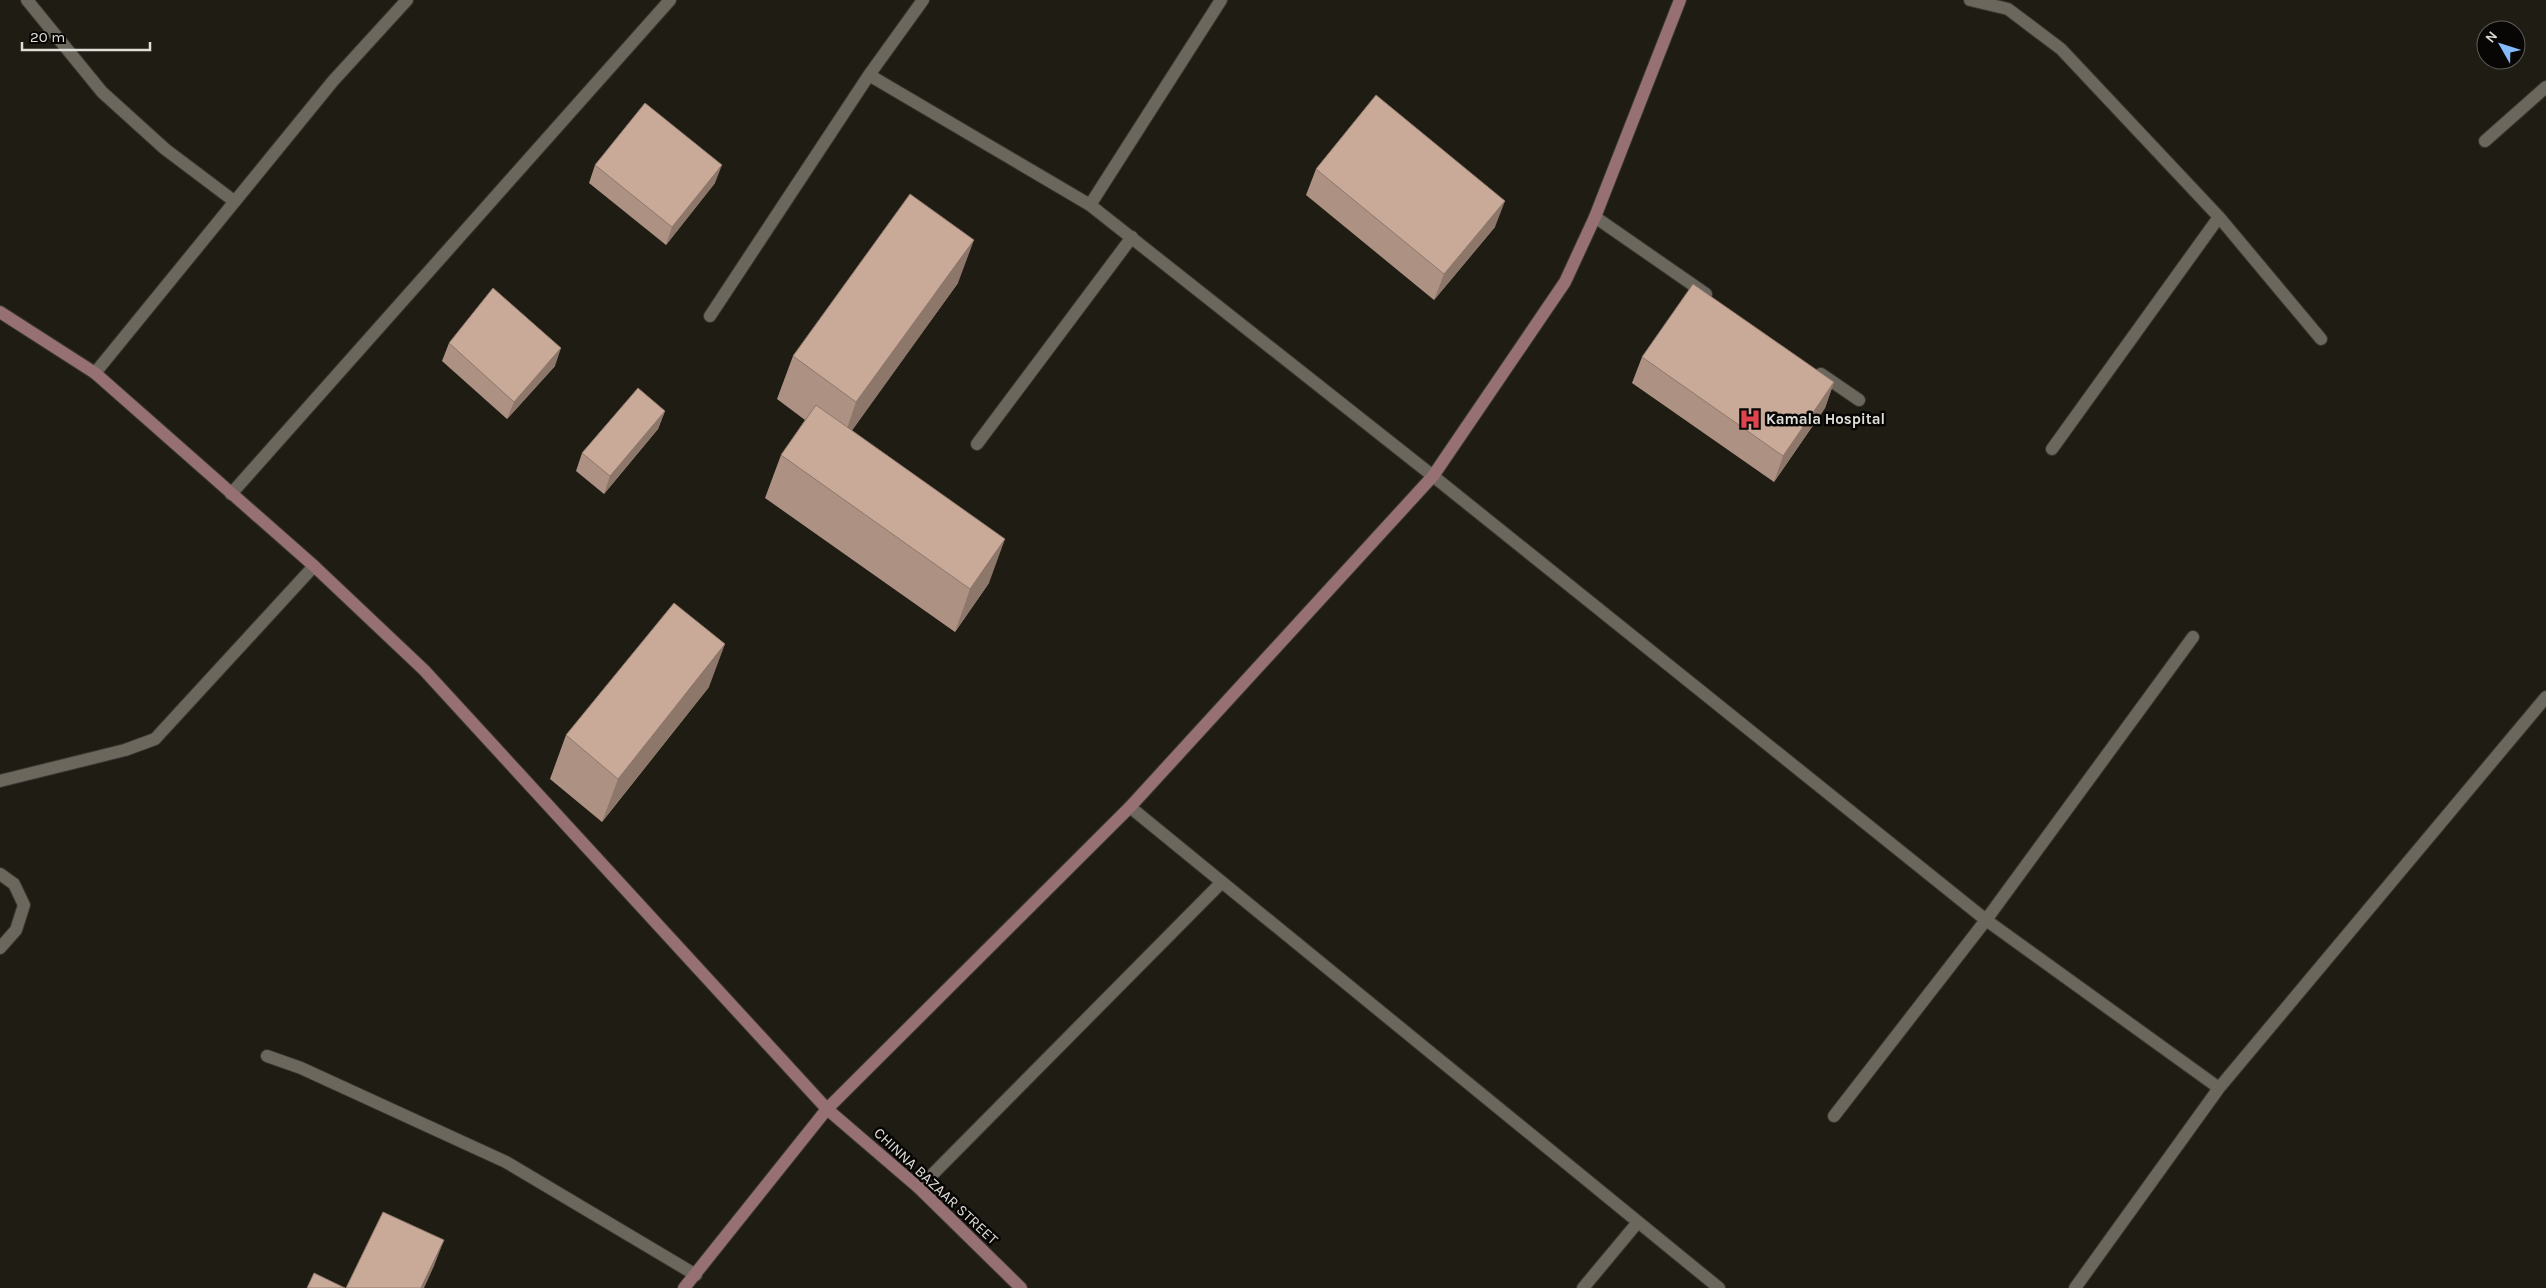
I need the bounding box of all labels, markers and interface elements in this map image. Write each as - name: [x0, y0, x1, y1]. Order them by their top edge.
- scale bar: [22, 20, 150, 52]
- north arrow: [2476, 20, 2526, 70]
- text: 20 m: [30, 28, 65, 46]
- text: N: [2482, 28, 2501, 46]
- hospital icon: Kamala Hospital: [1737, 406, 1763, 432]
- place label: Kamala Hospital: [1766, 410, 1885, 428]
- street label: CHINNA BAZAAR STREET: [870, 1124, 1002, 1249]

